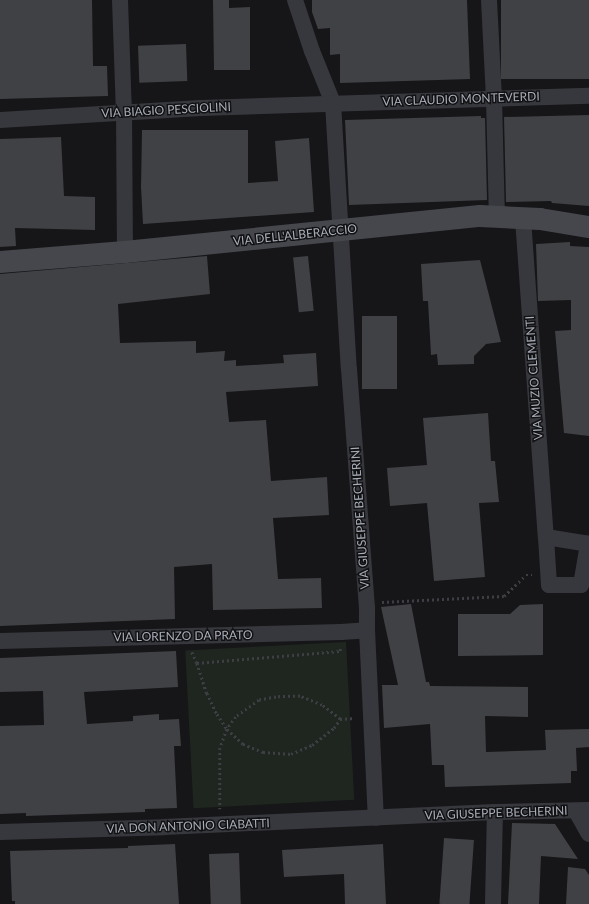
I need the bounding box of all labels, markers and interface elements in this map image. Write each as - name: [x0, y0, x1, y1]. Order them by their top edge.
- street label: VIA CLAUDIO MONTEVERDI: [382, 89, 540, 109]
- street label: VIA BIAGIO PESCIOLINI: [101, 99, 231, 121]
- street label: VIA DELL'ALBERACCIO: [232, 221, 358, 249]
- street label: VIA MUZIO CLEMENTI: [522, 315, 546, 441]
- street label: VIA GIUSEPPE BECHERINI: [348, 446, 372, 590]
- street label: VIA LORENZO DA PRATO: [113, 628, 253, 644]
- street label: VIA GIUSEPPE BECHERINI: [424, 803, 568, 823]
- street label: VIA DON ANTONIO CIABATTI: [106, 816, 270, 836]

